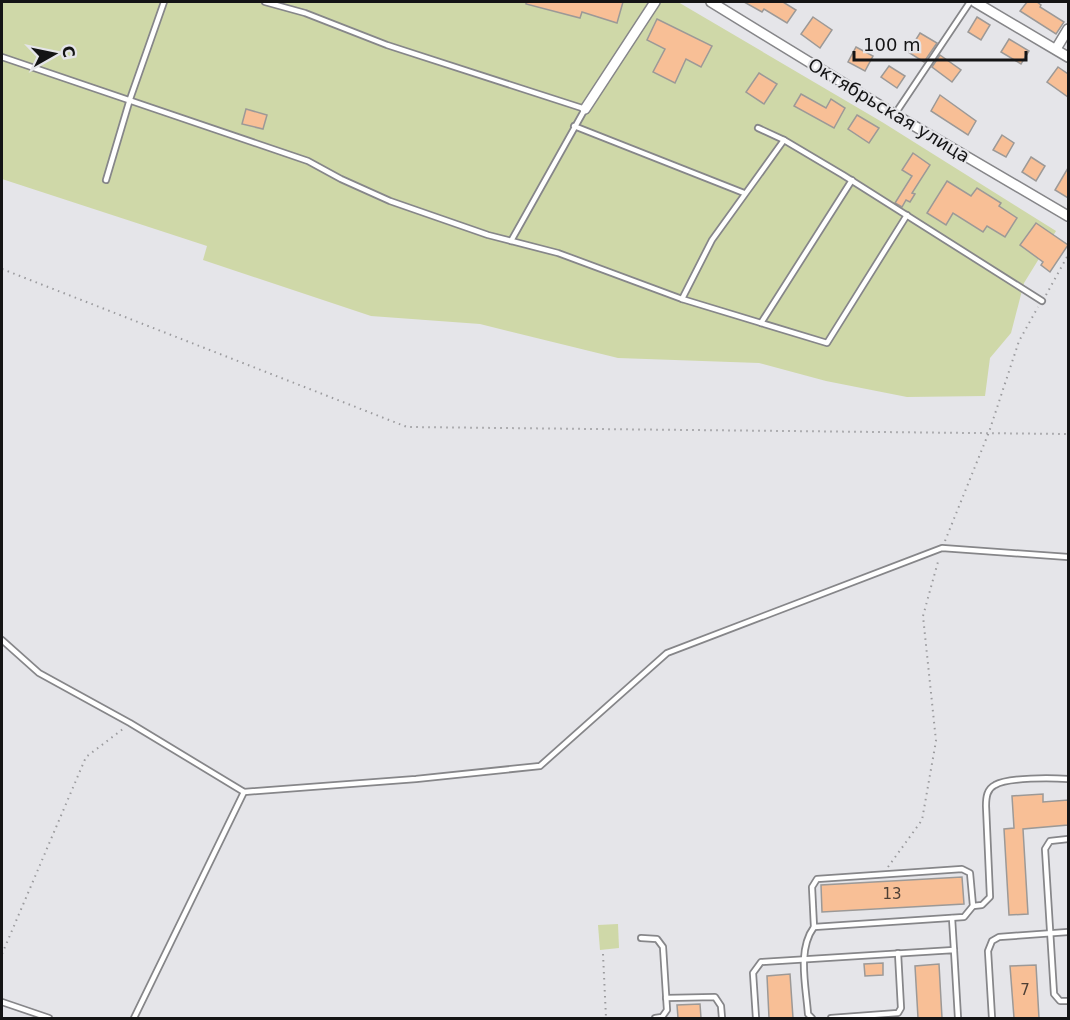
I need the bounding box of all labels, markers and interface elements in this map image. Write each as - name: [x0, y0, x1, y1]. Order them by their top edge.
- north arrow: [24, 24, 84, 84]
- scale bar: [854, 24, 1026, 62]
- text: 100 m: [863, 34, 921, 55]
- text: С: [58, 44, 79, 59]
- street label: Октябрьская улица: [804, 53, 974, 167]
- house number: 13: [882, 885, 902, 903]
- house number: 7: [1020, 981, 1030, 999]

